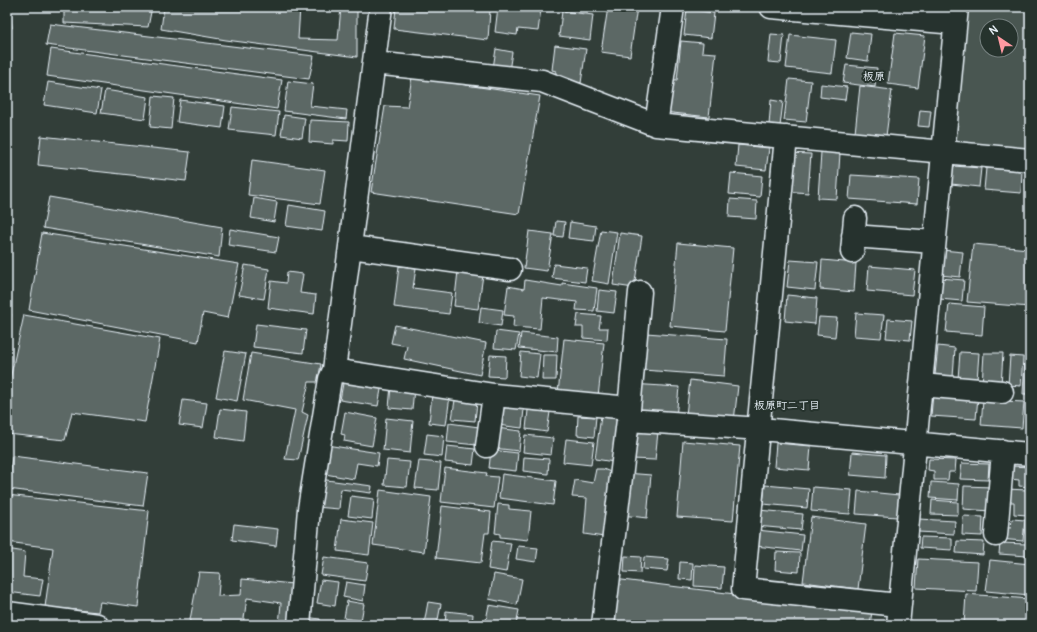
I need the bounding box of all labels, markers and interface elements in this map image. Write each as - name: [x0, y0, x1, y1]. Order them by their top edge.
- north arrow: [979, 18, 1019, 58]
- text: N: [987, 22, 1001, 38]
- district label: 板原: [863, 70, 885, 83]
- district label: 板原町二丁目: [754, 399, 820, 412]

